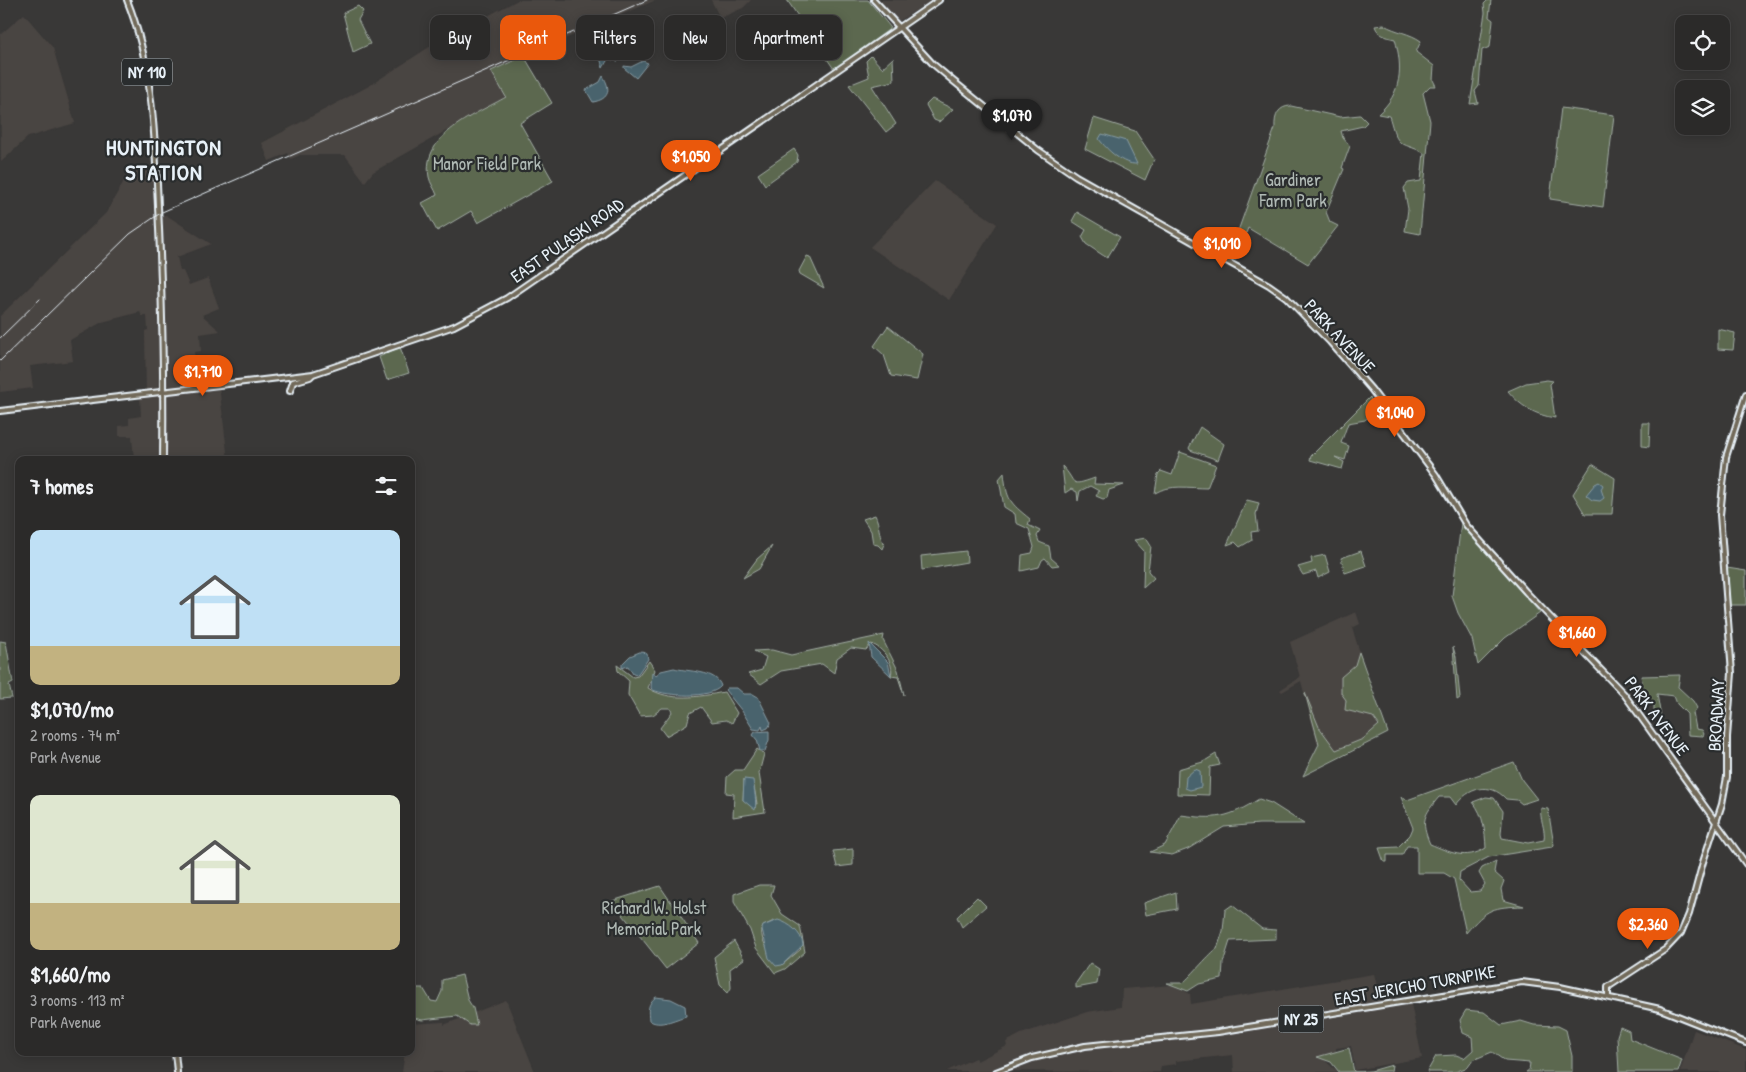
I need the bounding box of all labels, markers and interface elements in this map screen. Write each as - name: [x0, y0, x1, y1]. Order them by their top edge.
- chip: Buy: [430, 15, 490, 60]
- chip: Rent: [500, 15, 566, 60]
- chip: Filters: [576, 15, 654, 60]
- chip: New: [664, 15, 726, 60]
- chip: Apartment: [736, 15, 842, 60]
- map controls: [1675, 15, 1730, 135]
- button: locate: [1675, 15, 1730, 70]
- road number: NY 110: [122, 58, 172, 86]
- button: layers: [1675, 80, 1730, 135]
- pin: $1,070: [971, 98, 1053, 141]
- text: $1,070: [992, 104, 1032, 126]
- district label: HUNTINGTON STATION: [106, 132, 222, 187]
- pin: $1,050: [650, 140, 732, 182]
- text: $1,050: [672, 145, 710, 167]
- park label: Manor Field Park: [433, 151, 542, 176]
- park label: Gardiner Farm Park: [1258, 167, 1327, 213]
- street label: EAST PULASKI ROAD: [505, 191, 629, 288]
- pin: $1,010: [1181, 226, 1263, 269]
- text: $1,010: [1203, 232, 1241, 254]
- street label: PARK AVENUE: [1299, 293, 1381, 379]
- pin: $1,710: [162, 354, 244, 397]
- text: $1,710: [184, 360, 222, 382]
- pin: $1,040: [1354, 396, 1436, 438]
- text: $1,040: [1376, 401, 1414, 423]
- text: 7 homes: [30, 472, 93, 501]
- icon: filters: [372, 472, 400, 500]
- icon: home: [170, 562, 260, 652]
- pin: $1,660: [1536, 616, 1618, 658]
- text: $1,660: [1558, 621, 1596, 643]
- street label: PARK AVENUE: [1619, 671, 1695, 761]
- street label: BROADWAY: [1702, 678, 1730, 752]
- text: $1,070/mo: [30, 695, 113, 724]
- text: 2 rooms · 74 m²: [30, 724, 120, 746]
- text: Park Avenue: [30, 746, 101, 768]
- icon: home: [170, 827, 260, 917]
- park label: Richard W. Holst Memorial Park: [602, 895, 707, 941]
- pin: $2,360: [1607, 908, 1689, 950]
- text: $2,360: [1628, 913, 1668, 935]
- street label: EAST JERICHO TURNPIKE: [1332, 959, 1498, 1011]
- text: $1,660/mo: [30, 960, 110, 989]
- text: 3 rooms · 113 m²: [30, 989, 125, 1011]
- road number: NY 25: [1278, 1006, 1324, 1032]
- text: Park Avenue: [30, 1011, 101, 1033]

